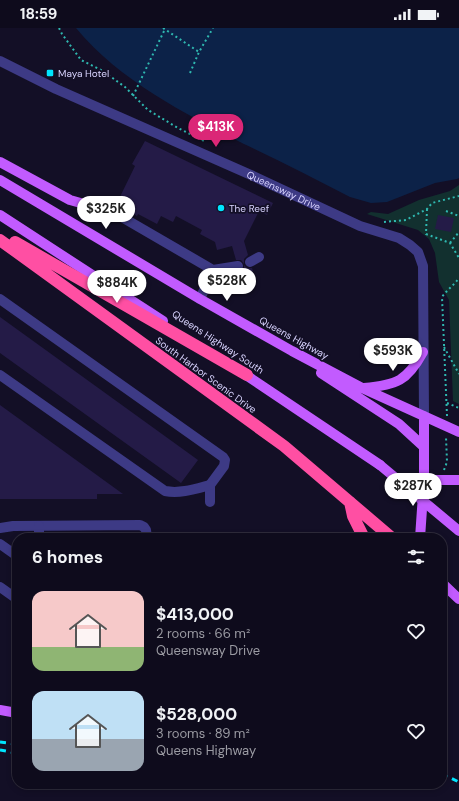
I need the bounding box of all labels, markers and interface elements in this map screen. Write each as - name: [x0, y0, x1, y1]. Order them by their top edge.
- text: 18:59: [20, 4, 57, 24]
- place label: Maya Hotel: [58, 67, 109, 80]
- marker: Maya Hotel: [45, 68, 55, 78]
- pin: $413K: [188, 114, 244, 148]
- text: $413K: [197, 118, 235, 135]
- street label: Queensway Drive: [245, 167, 323, 213]
- pin: $325K: [78, 196, 134, 230]
- text: $325K: [86, 200, 126, 217]
- place label: The Reef: [229, 202, 270, 215]
- marker: The Reef: [216, 203, 226, 213]
- pin: $528K: [199, 268, 255, 302]
- pin: $884K: [89, 270, 145, 304]
- text: $528K: [207, 272, 247, 289]
- text: $884K: [96, 274, 138, 291]
- street label: Queens Highway South: [170, 307, 267, 377]
- street label: Queens Highway: [257, 314, 331, 363]
- street label: South Harbor Scenic Drive: [153, 334, 259, 416]
- pin: $593K: [365, 338, 421, 372]
- text: $593K: [373, 342, 413, 359]
- pin: $287K: [385, 473, 441, 507]
- text: $287K: [394, 477, 432, 494]
- text: 6 homes: [32, 546, 103, 568]
- icon: filters: [405, 546, 427, 568]
- text: $413,000: [156, 603, 234, 625]
- icon: home: [64, 607, 112, 655]
- icon: heart: [405, 620, 427, 642]
- text: 2 rooms · 66 m²: [156, 625, 250, 642]
- text: Queensway Drive: [156, 642, 260, 659]
- text: $528,000: [156, 703, 237, 725]
- icon: home: [64, 707, 112, 755]
- icon: heart: [405, 720, 427, 742]
- text: 3 rooms · 89 m²: [156, 725, 250, 742]
- text: Queens Highway: [156, 742, 256, 759]

